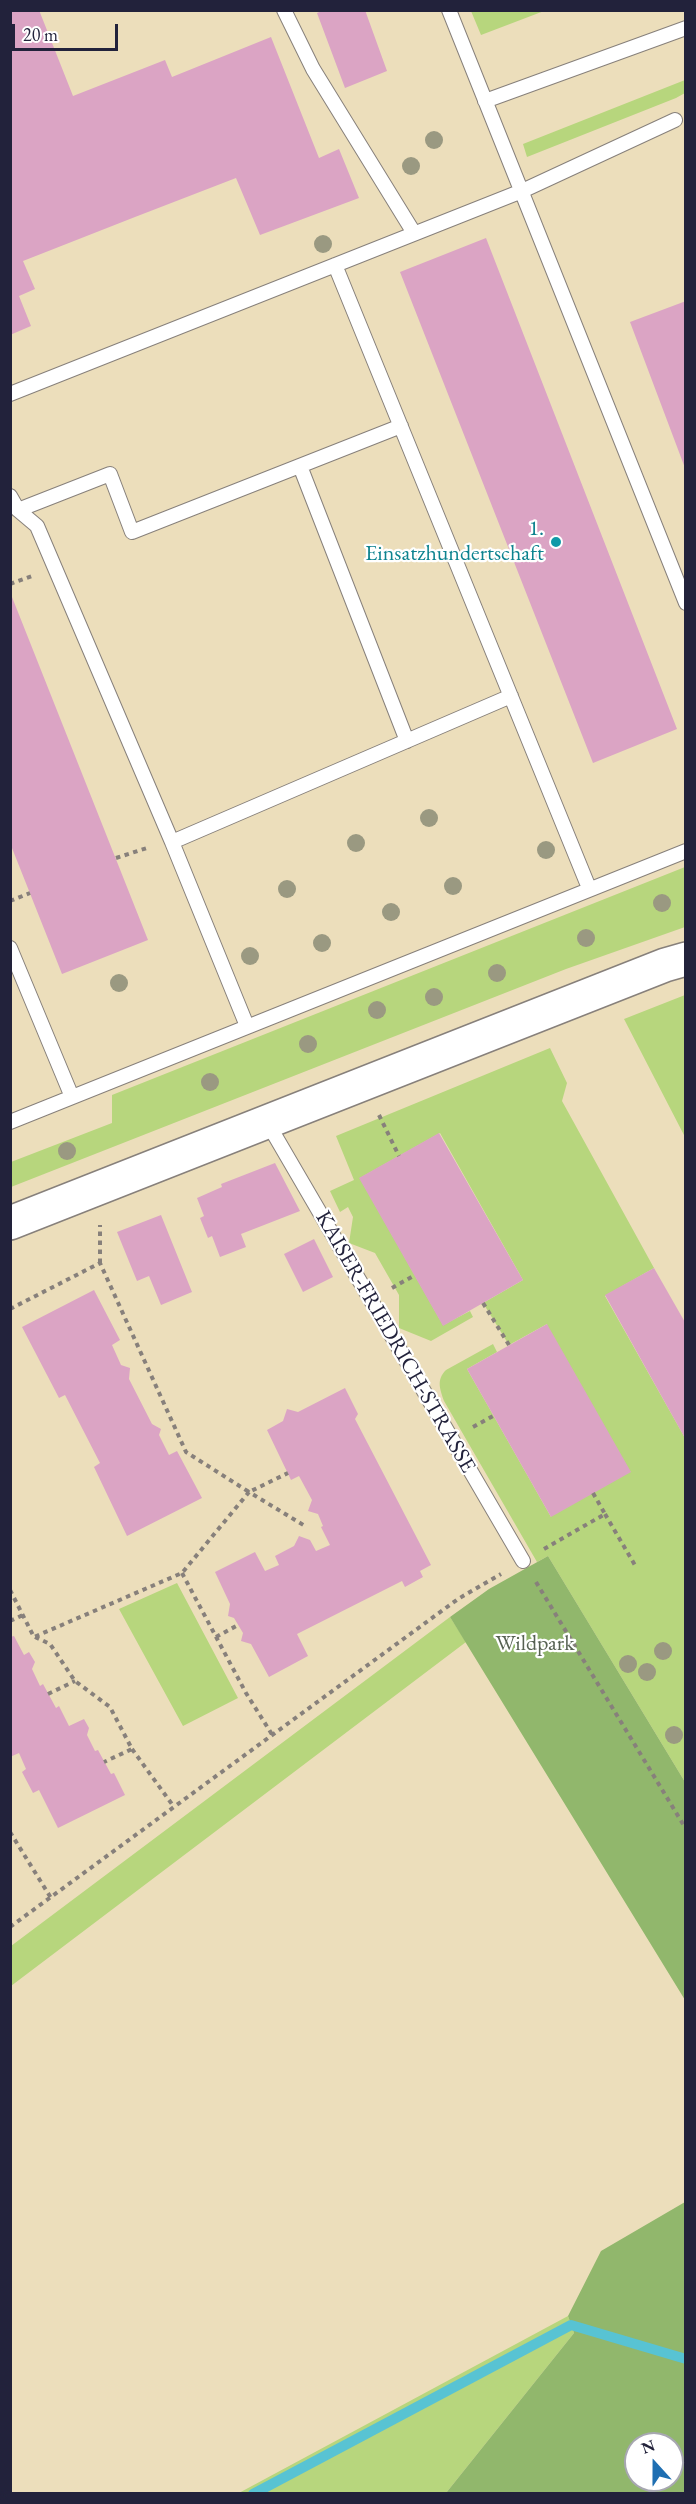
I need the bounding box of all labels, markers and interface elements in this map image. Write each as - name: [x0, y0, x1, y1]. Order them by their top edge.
- scale bar: [15, 12, 122, 50]
- text: 20 m: [23, 23, 58, 46]
- place label: 1. Einsatzhundertschaft: [365, 516, 544, 568]
- marker: 1. Einsatzhundertschaft: [549, 535, 563, 549]
- street label: KAISER-FRIEDRICH-STRASSE: [309, 1206, 481, 1478]
- park label: Wildpark: [496, 1631, 574, 1657]
- north arrow: [624, 2432, 684, 2492]
- text: N: [638, 2434, 658, 2459]

